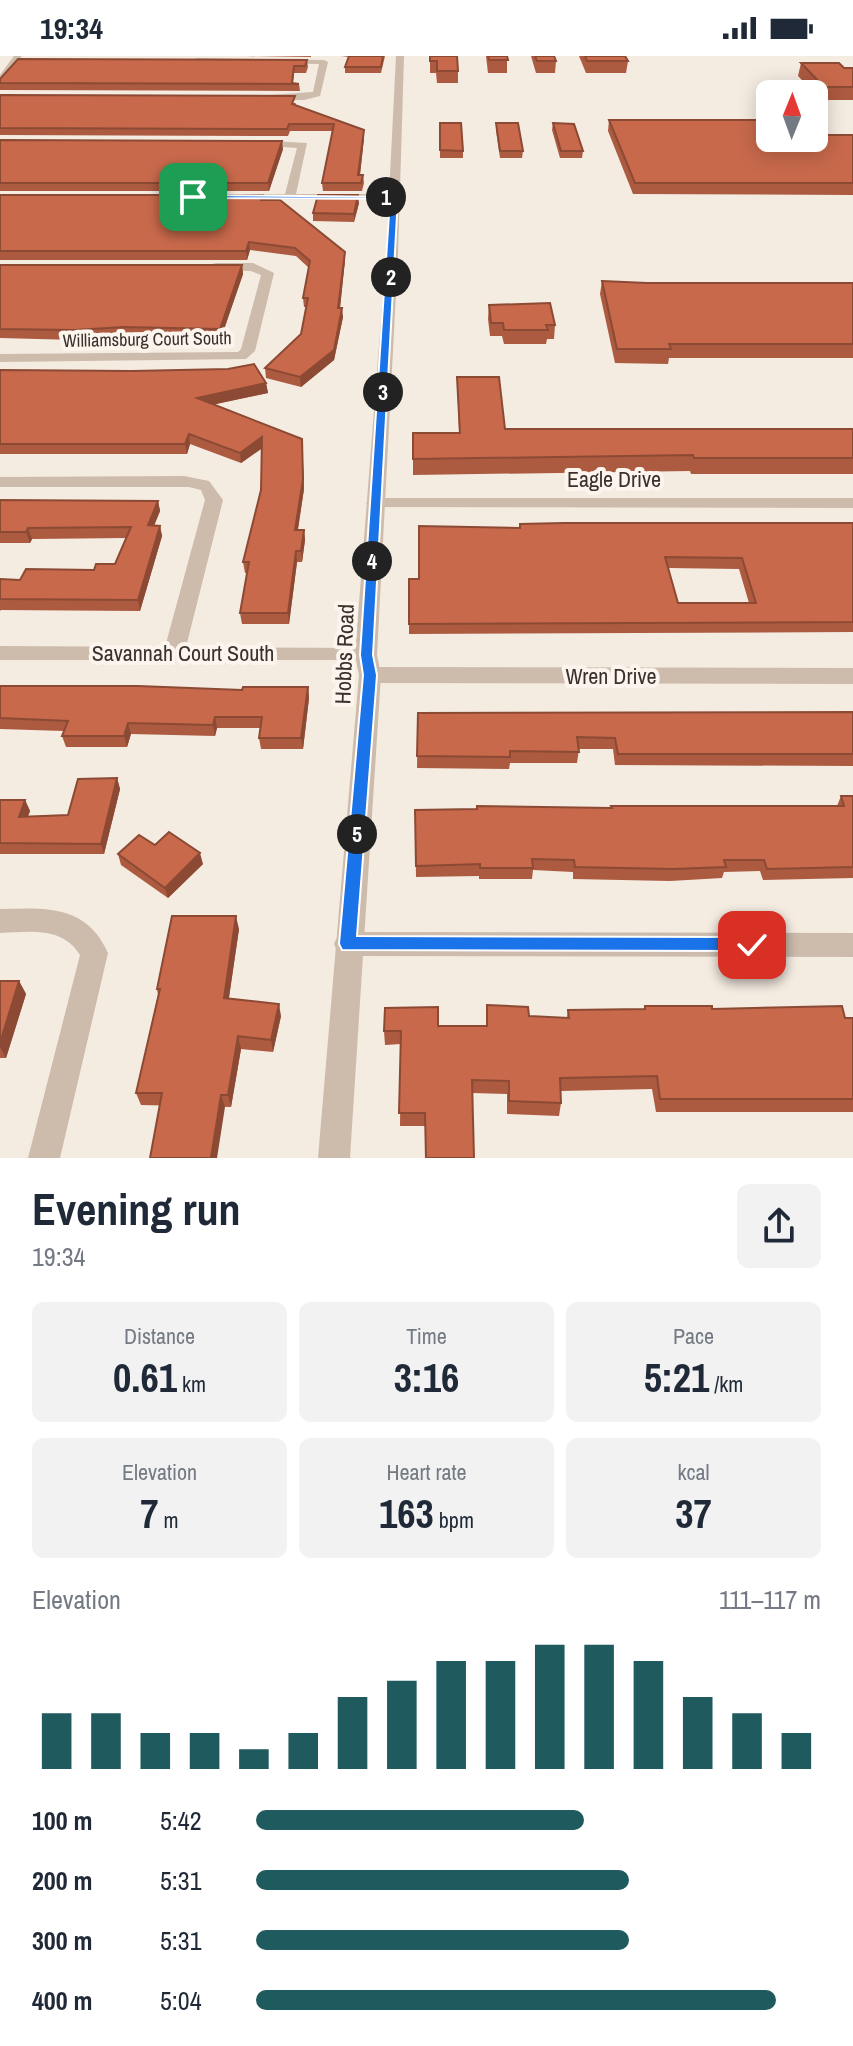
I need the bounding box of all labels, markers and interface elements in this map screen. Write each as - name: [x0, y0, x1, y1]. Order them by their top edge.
- text: 19:34: [40, 8, 103, 48]
- north arrow: [756, 80, 828, 152]
- map controls: [756, 80, 828, 152]
- pin: [159, 163, 227, 231]
- icon: arrive: [171, 175, 215, 219]
- pin: 1: [366, 177, 406, 217]
- text: 1: [381, 182, 391, 212]
- pin: 2: [371, 257, 411, 297]
- text: 2: [386, 262, 396, 292]
- street label: Williamsburg Court South: [62, 325, 232, 353]
- pin: 3: [363, 372, 403, 412]
- text: 3: [378, 377, 388, 407]
- street label: Eagle Drive: [567, 464, 661, 494]
- pin: 4: [352, 541, 392, 581]
- text: 4: [367, 546, 377, 576]
- street label: Hobbs Road: [327, 603, 361, 705]
- street label: Savannah Court South: [92, 638, 274, 668]
- street label: Wren Drive: [566, 661, 656, 691]
- pin: 5: [337, 814, 377, 854]
- text: 5: [352, 819, 362, 849]
- pin: [718, 911, 786, 979]
- icon: check: [730, 923, 774, 967]
- text: Evening run: [32, 1179, 241, 1239]
- button: share: [737, 1184, 821, 1268]
- text: 19:34: [32, 1239, 85, 1274]
- text: Distance: [124, 1321, 195, 1351]
- text: Time: [406, 1321, 447, 1351]
- text: Pace: [673, 1321, 714, 1351]
- text: 0.61: [113, 1351, 177, 1404]
- text: 3:16: [394, 1351, 459, 1404]
- text: 5:21: [644, 1351, 709, 1404]
- text: km: [177, 1369, 206, 1399]
- text: /km: [709, 1369, 743, 1399]
- text: Elevation: [122, 1457, 197, 1487]
- text: Heart rate: [386, 1457, 467, 1487]
- text: kcal: [677, 1457, 710, 1487]
- text: 7: [140, 1487, 159, 1540]
- text: 163: [379, 1487, 434, 1540]
- text: 37: [675, 1487, 712, 1540]
- text: m: [159, 1505, 179, 1535]
- text: bpm: [434, 1505, 474, 1535]
- text: Elevation: [32, 1582, 121, 1617]
- text: 111–117 m: [719, 1582, 821, 1617]
- text: 100 m: [32, 1803, 92, 1838]
- text: 5:42: [160, 1803, 202, 1838]
- text: 200 m: [32, 1863, 92, 1898]
- text: 5:31: [160, 1863, 202, 1898]
- text: 300 m: [32, 1923, 92, 1958]
- text: 5:31: [160, 1923, 202, 1958]
- text: 400 m: [32, 1983, 92, 2018]
- text: 5:04: [160, 1983, 202, 2018]

